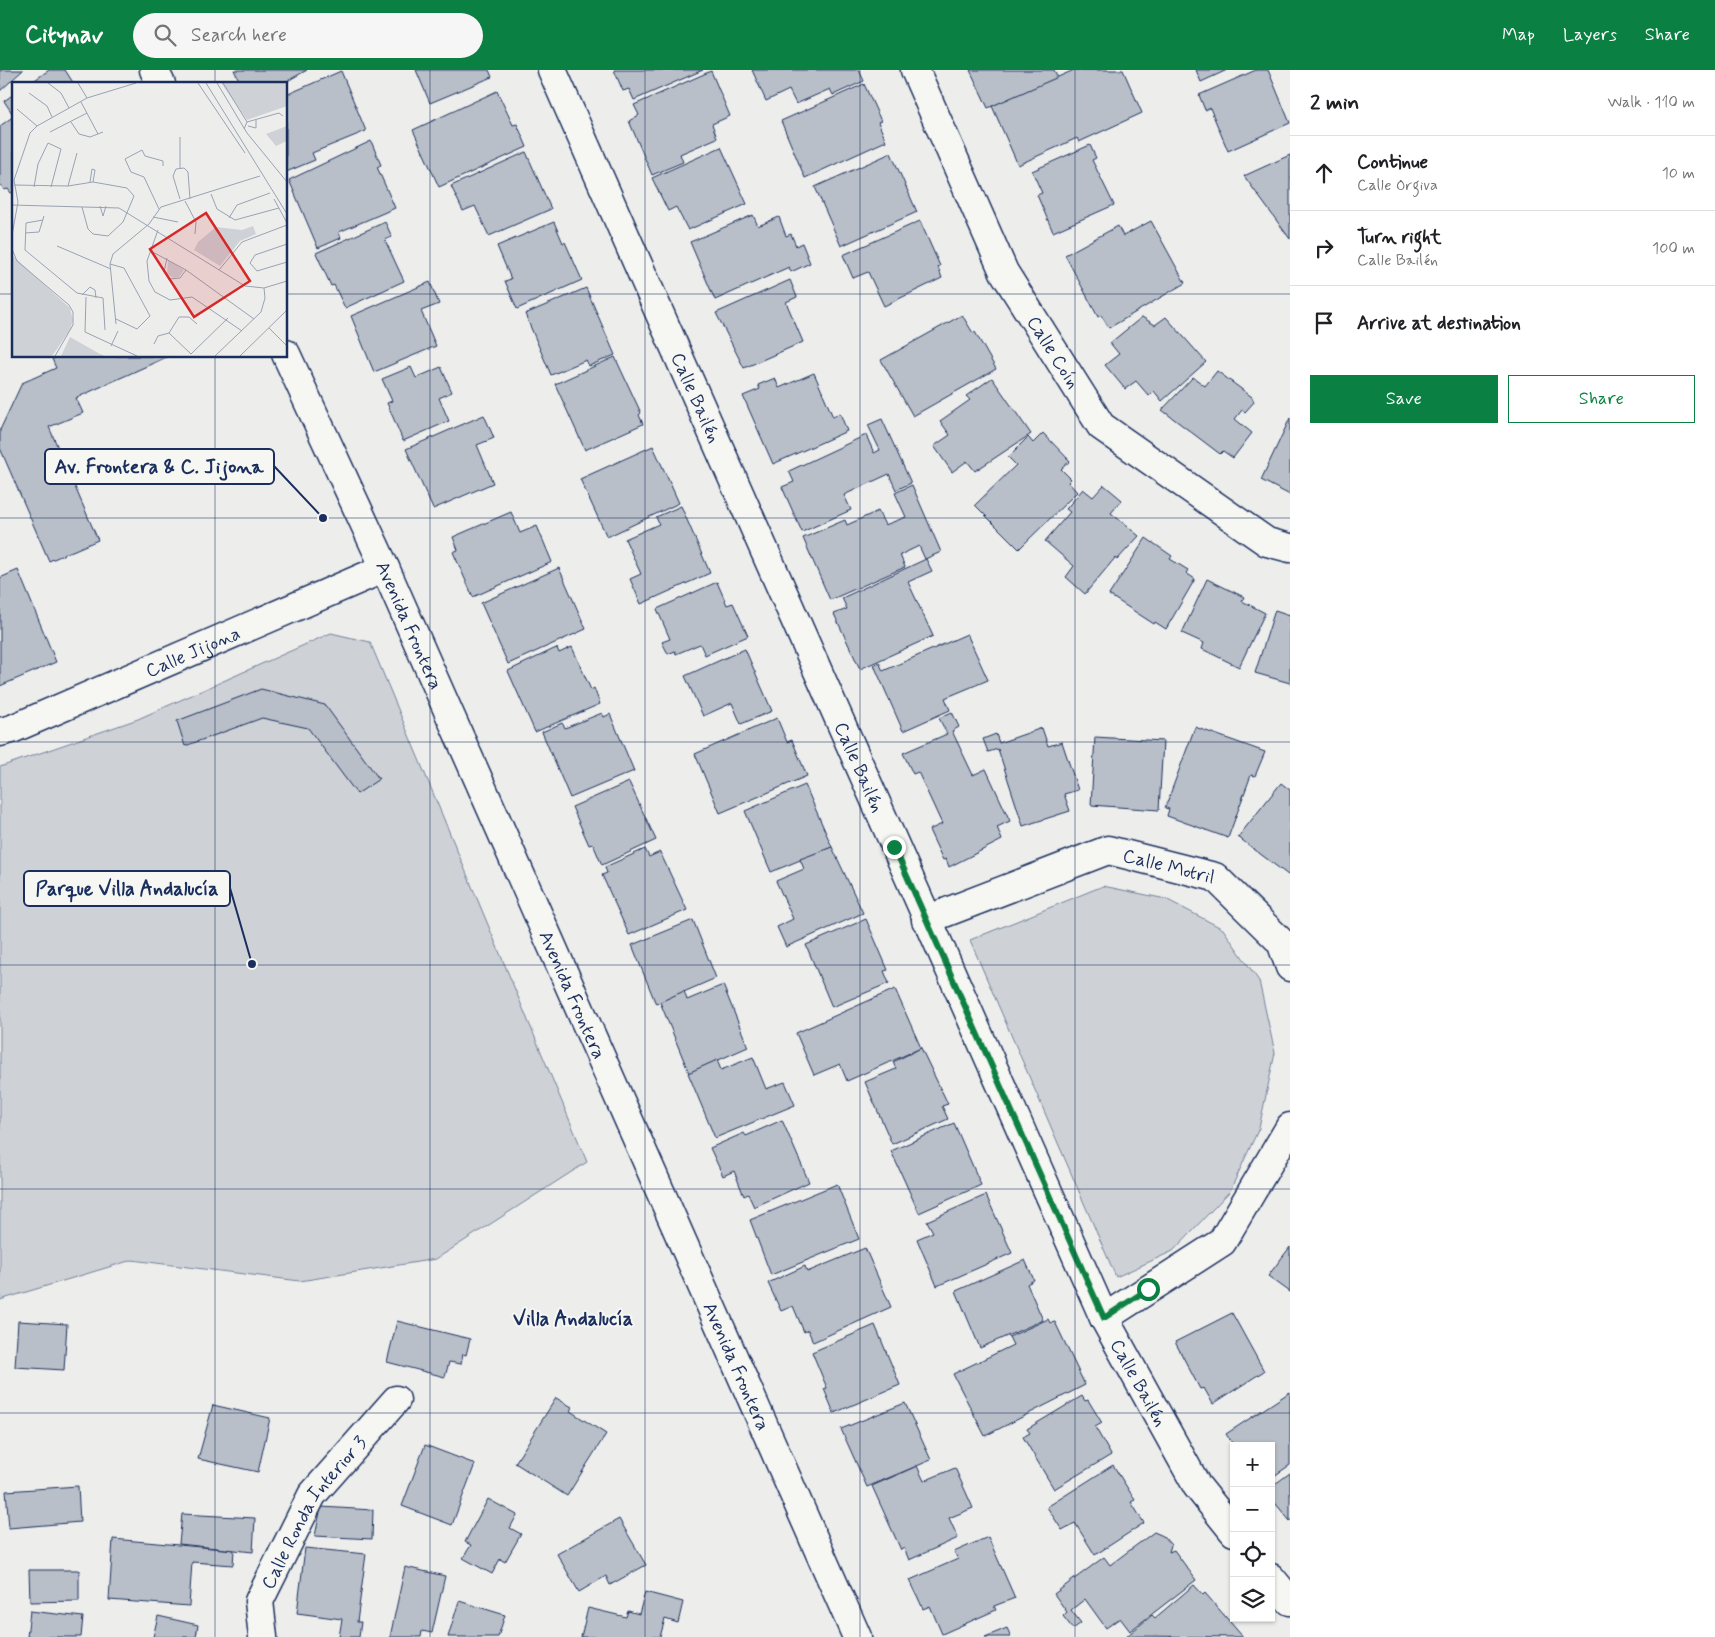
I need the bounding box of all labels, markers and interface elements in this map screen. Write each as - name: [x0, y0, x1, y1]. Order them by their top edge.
- search box: [133, 13, 483, 58]
- text: Citynav: [25, 20, 103, 51]
- icon: search: [151, 21, 179, 49]
- text: Search here: [191, 23, 287, 48]
- text: Map: [1502, 23, 1535, 47]
- text: Layers: [1563, 23, 1617, 47]
- text: Share: [1645, 23, 1690, 47]
- inset map: [12, 82, 288, 358]
- text: 2 min: [1310, 89, 1359, 117]
- text: Walk · 110 m: [1607, 92, 1695, 113]
- text: Continue: [1357, 150, 1428, 175]
- icon: ahead: [1310, 159, 1338, 187]
- text: 10 m: [1662, 163, 1695, 184]
- text: Calle Orgiva: [1357, 175, 1438, 196]
- text: Turn right: [1357, 225, 1441, 250]
- icon: right: [1310, 234, 1338, 262]
- text: 100 m: [1652, 238, 1695, 259]
- text: Calle Bailén: [1357, 250, 1438, 271]
- icon: arrive: [1310, 309, 1338, 337]
- street label: Calle Coín: [1021, 311, 1085, 394]
- text: Arrive at destination: [1357, 311, 1521, 336]
- street label: Calle Bailén: [665, 349, 726, 447]
- button: Save: [1310, 375, 1498, 423]
- button: Share: [1508, 375, 1695, 423]
- callout: Av. Frontera & C. Jijona: [45, 449, 274, 484]
- text: Av. Frontera & C. Jijona: [55, 454, 264, 481]
- street label: Avenida Frontera: [369, 557, 448, 694]
- street label: Calle Jijona: [142, 621, 244, 684]
- street label: Calle Bailén: [828, 718, 890, 817]
- route end: [883, 836, 906, 859]
- street label: Calle Motril: [1120, 843, 1217, 890]
- callout: Parque Villa Andalucía: [24, 871, 230, 906]
- text: Parque Villa Andalucía: [36, 876, 218, 903]
- street label: Avenida Frontera: [533, 927, 611, 1063]
- route start: [1137, 1278, 1160, 1301]
- street label: Avenida Frontera: [697, 1298, 775, 1435]
- district label: Villa Andalucía: [513, 1306, 633, 1333]
- street label: Calle Bailén: [1104, 1335, 1173, 1431]
- street label: Calle Ronda Interior 3: [256, 1431, 373, 1594]
- map controls: [1230, 1442, 1275, 1622]
- button: +: [1230, 1442, 1275, 1487]
- button: −: [1230, 1487, 1275, 1532]
- button: locate: [1230, 1532, 1275, 1577]
- button: layers: [1230, 1577, 1275, 1622]

